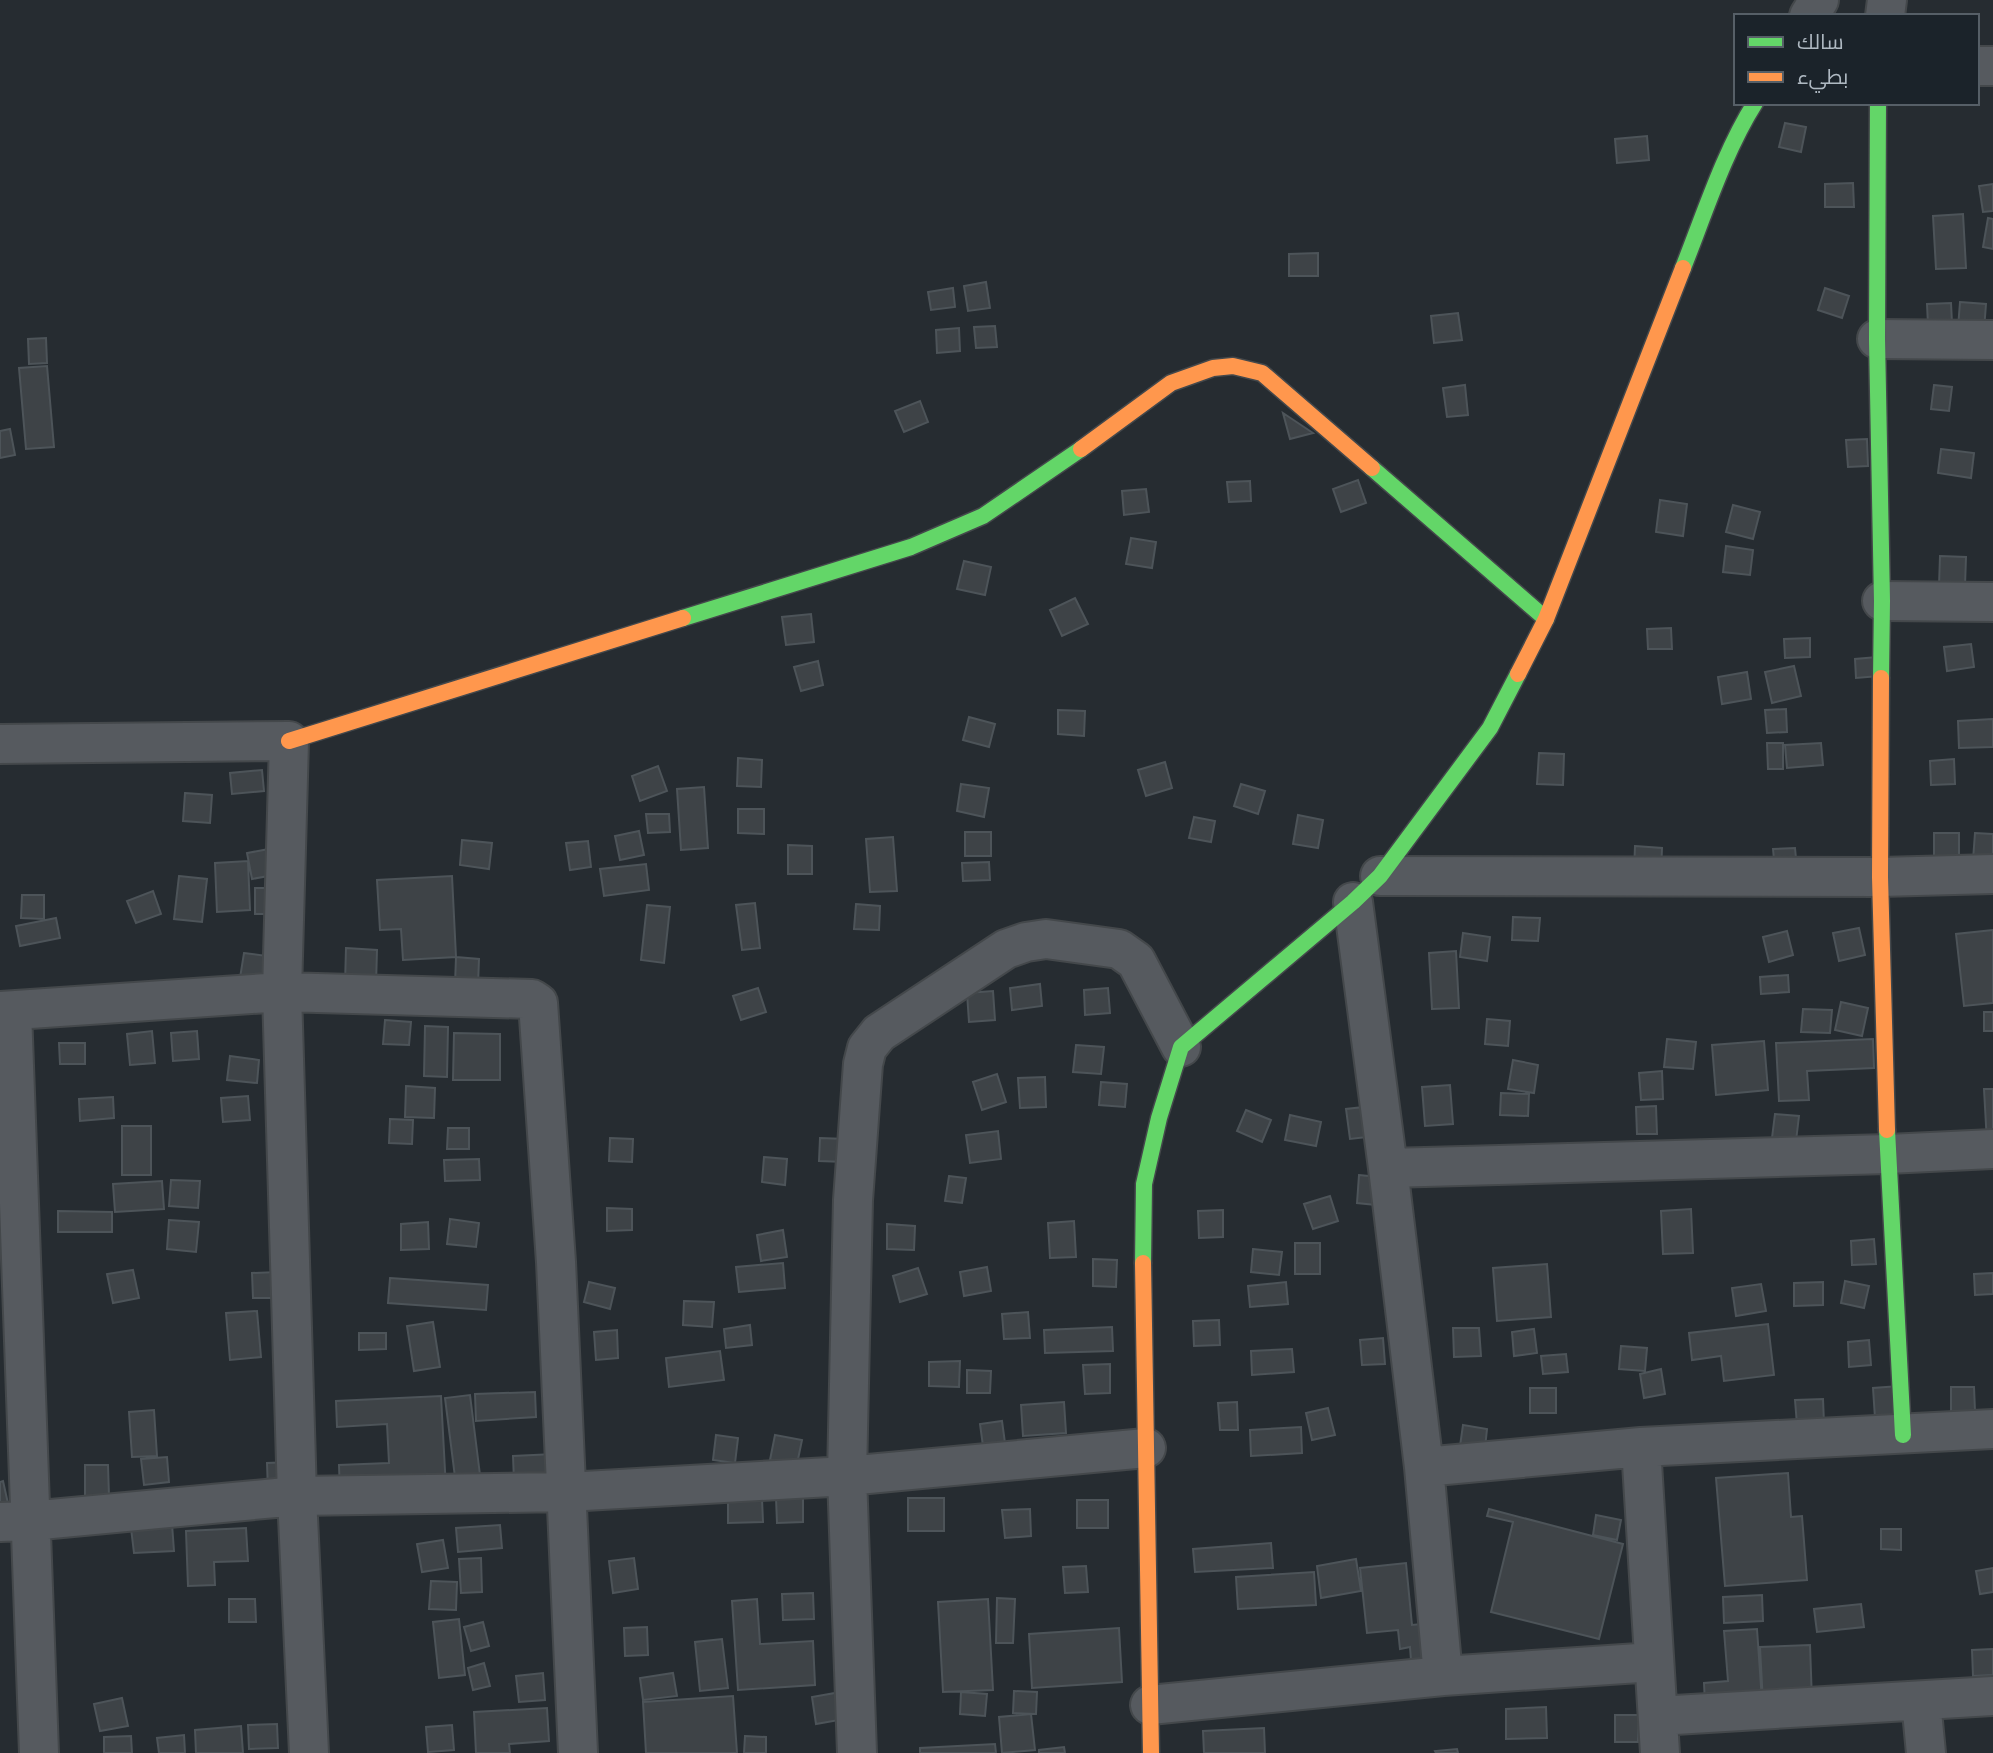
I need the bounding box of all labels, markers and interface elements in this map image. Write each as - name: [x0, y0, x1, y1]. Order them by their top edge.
- legend: [1734, 14, 1979, 105]
- text: سالك: [1797, 30, 1844, 54]
- text: بطيء: [1797, 65, 1848, 93]

